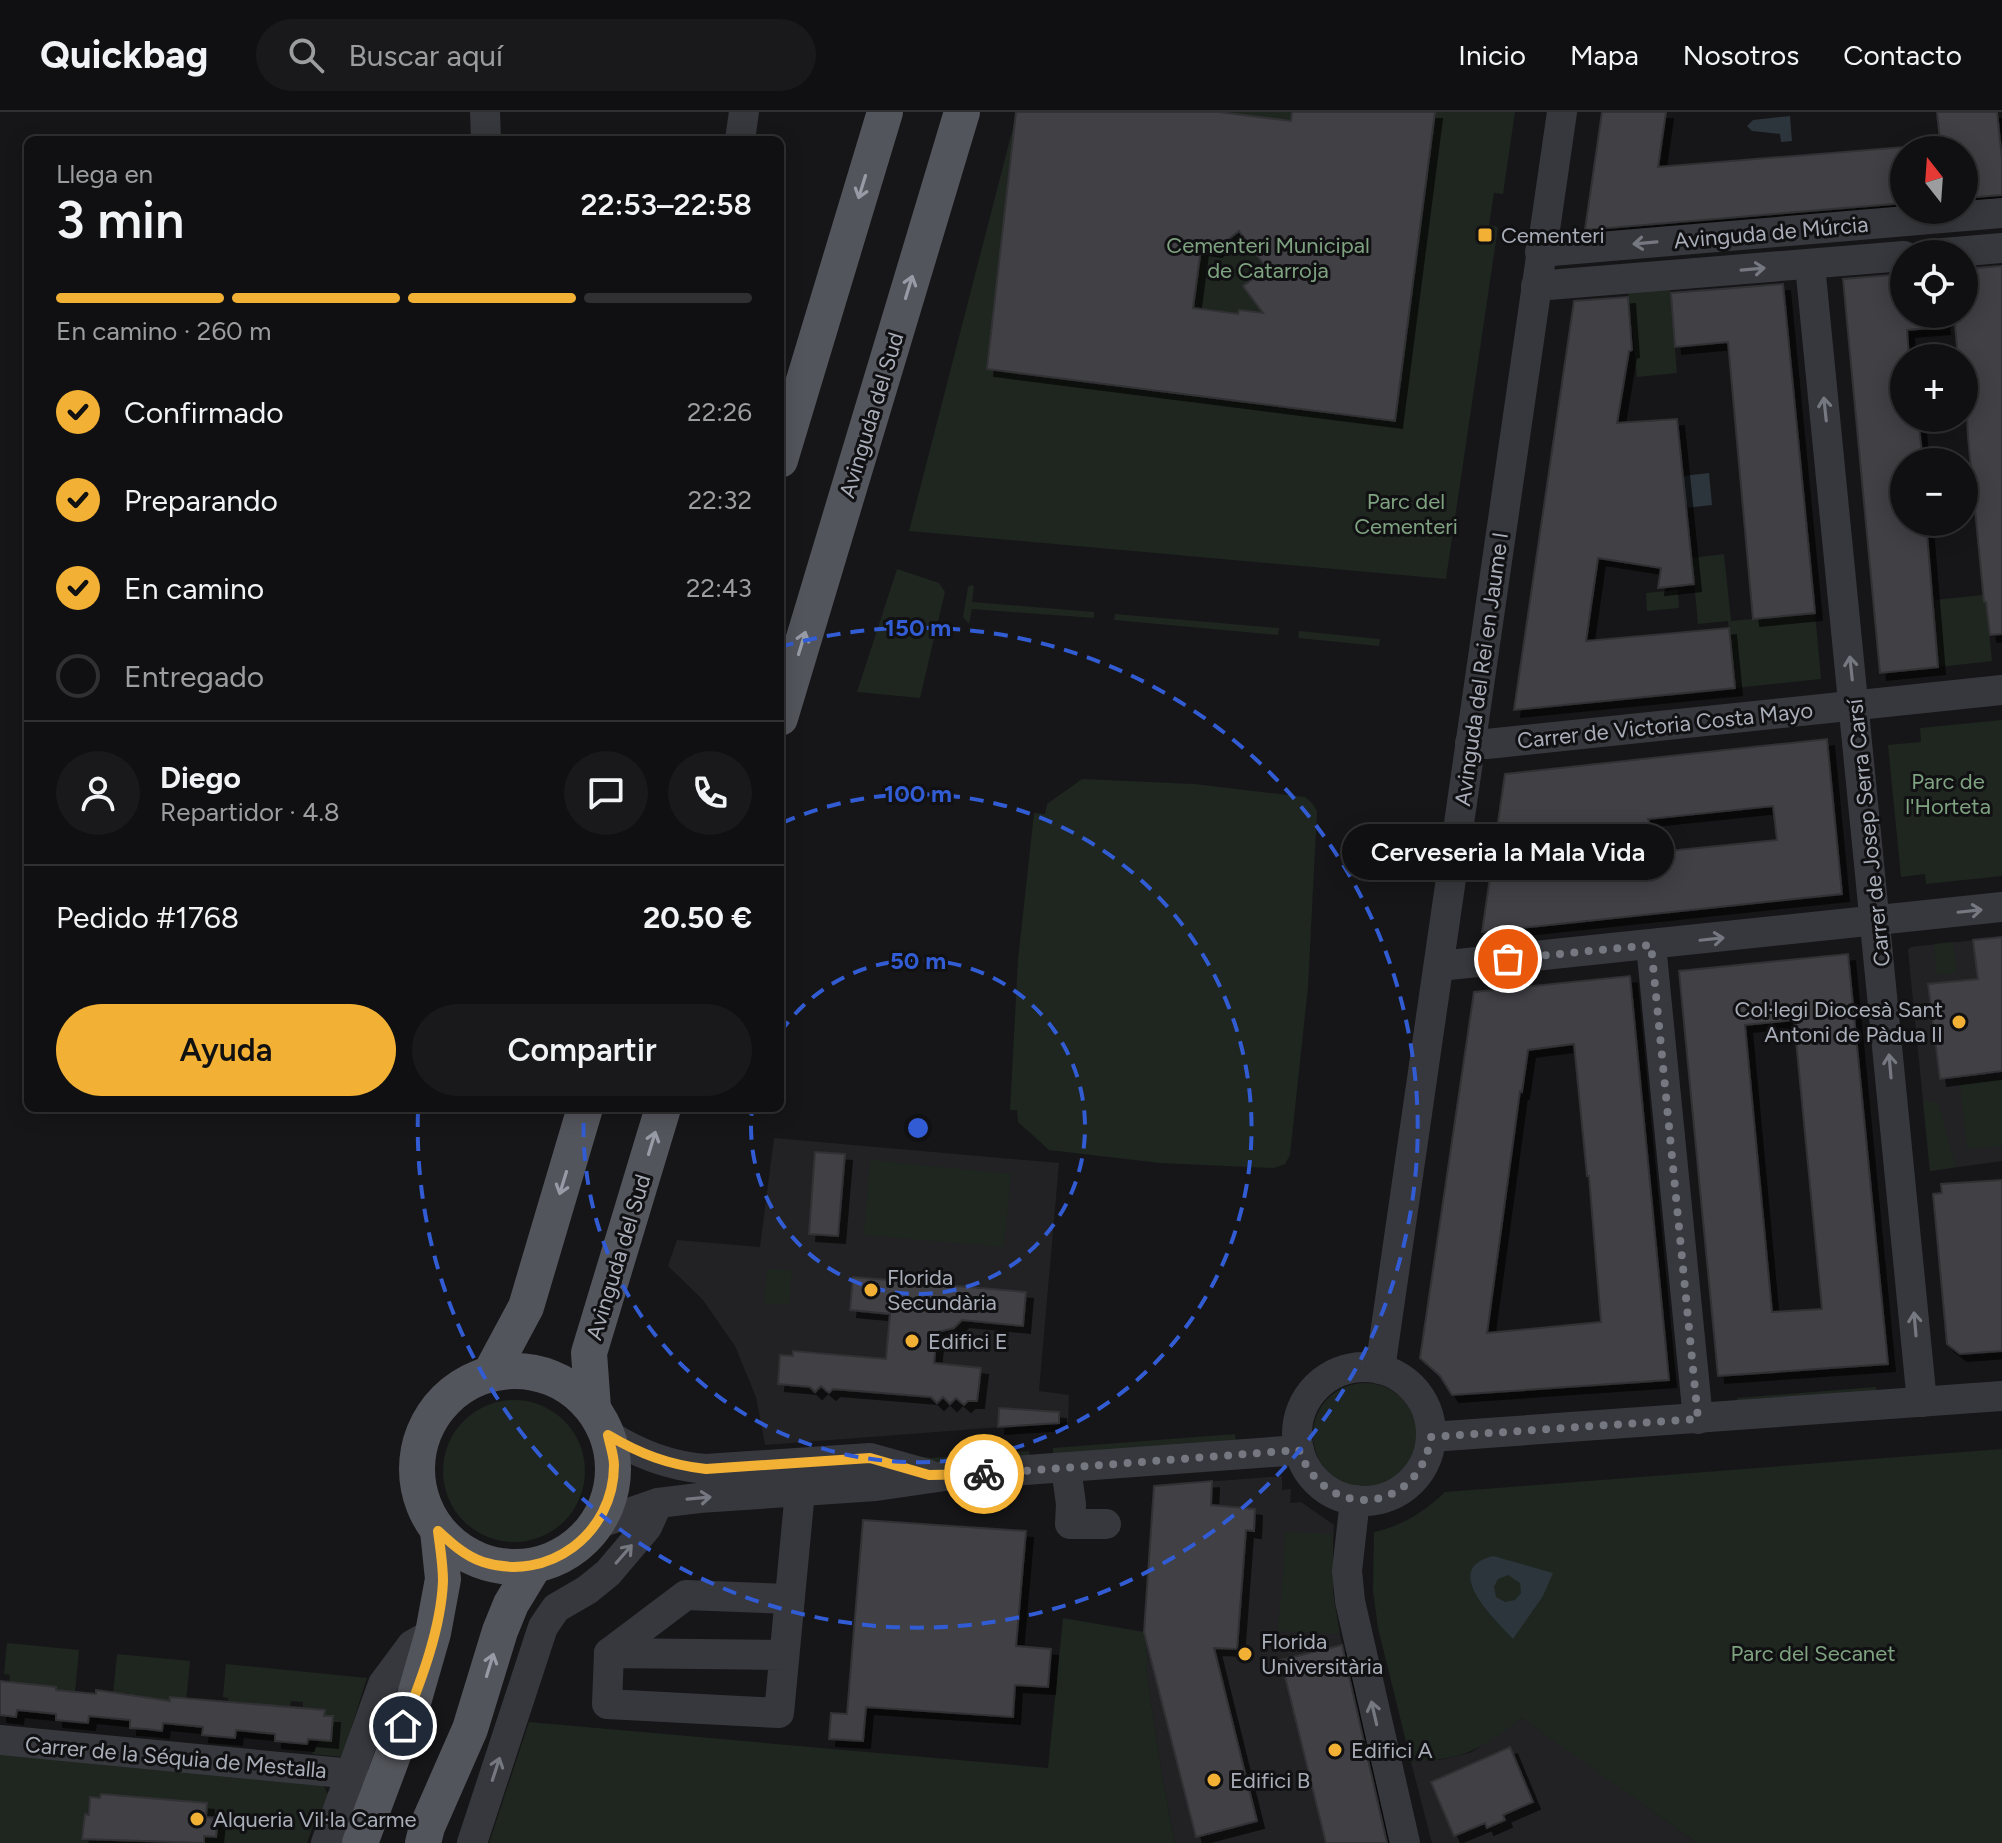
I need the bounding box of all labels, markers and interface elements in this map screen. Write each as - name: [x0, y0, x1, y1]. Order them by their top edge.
- search box: [256, 19, 816, 91]
- text: Quickbag: [40, 32, 208, 78]
- icon: search: [284, 33, 328, 77]
- text: Buscar aquí: [348, 37, 503, 74]
- text: Inicio: [1458, 38, 1526, 72]
- text: Mapa: [1570, 38, 1639, 72]
- text: Nosotros: [1683, 38, 1799, 72]
- text: Contacto: [1843, 38, 1962, 72]
- north arrow: [1890, 136, 1978, 224]
- map controls: [1890, 136, 1978, 536]
- text: Llega en: [56, 158, 153, 190]
- one-way arrow: [854, 173, 869, 199]
- text: 22:53–22:58: [580, 186, 752, 223]
- text: 3 min: [56, 189, 184, 251]
- street label: Avinguda de Múrcia: [1673, 211, 1869, 254]
- place label: Cementeri: [1501, 222, 1605, 249]
- marker: Cementeri: [1476, 226, 1494, 244]
- park label: Cementeri Municipal de Catarroja: [1166, 232, 1370, 284]
- one-way arrow: [1632, 236, 1659, 251]
- button: locate: [1890, 240, 1978, 328]
- one-way arrow: [1739, 261, 1766, 276]
- one-way arrow: [902, 274, 917, 300]
- text: En camino · 260 m: [56, 315, 271, 347]
- street label: Avinguda del Sud: [833, 329, 910, 501]
- button: +: [1890, 344, 1978, 432]
- icon: check: [56, 390, 100, 434]
- text: Confirmado: [124, 394, 284, 431]
- text: 22:26: [687, 396, 752, 428]
- one-way arrow: [1818, 396, 1833, 423]
- button: −: [1890, 448, 1978, 536]
- icon: check: [56, 478, 100, 522]
- text: Preparando: [124, 482, 278, 519]
- text: 22:32: [688, 484, 752, 516]
- park label: Parc del Cementeri: [1354, 488, 1458, 540]
- street label: Avinguda del Rei en Jaume I: [1449, 530, 1514, 808]
- icon: check: [56, 566, 100, 610]
- text: En camino: [124, 570, 264, 607]
- text: 22:43: [686, 572, 752, 604]
- text: 150 m: [885, 613, 951, 642]
- one-way arrow: [796, 631, 810, 656]
- one-way arrow: [1844, 655, 1859, 681]
- text: Entregado: [124, 658, 264, 695]
- street label: Carrer de Victoria Costa Mayo: [1516, 697, 1814, 754]
- street label: Carrer de Josep Serra Carsí: [1841, 697, 1896, 968]
- button: person: [56, 751, 140, 835]
- button: chat: [564, 751, 648, 835]
- button: phone: [668, 751, 752, 835]
- text: Diego: [160, 759, 241, 796]
- park label: Parc de l'Horteta: [1905, 768, 1991, 820]
- text: 100 m: [884, 779, 952, 808]
- text: Repartidor · 4.8: [160, 796, 340, 828]
- callout: Cerveseria la Mala Vida: [1342, 823, 1674, 879]
- text: Cerveseria la Mala Vida: [1371, 836, 1645, 868]
- text: Pedido #1768: [56, 899, 239, 936]
- text: 20.50 €: [643, 899, 752, 936]
- one-way arrow: [1956, 903, 1983, 918]
- pin: [1474, 925, 1542, 993]
- one-way arrow: [1698, 931, 1725, 946]
- icon: bag: [1486, 937, 1530, 981]
- text: 50 m: [890, 946, 946, 975]
- place label: Col·legi Diocesà Sant Antoni de Pàdua II: [1735, 996, 1943, 1048]
- button: Ayuda: [56, 1004, 396, 1096]
- button: Compartir: [412, 1004, 752, 1096]
- marker: Col·legi Diocesà Sant Antoni de Pàdua II: [1950, 1013, 1968, 1031]
- one-way arrow: [1882, 1053, 1897, 1080]
- centre of rings: [904, 1114, 932, 1142]
- one-way arrow: [645, 1131, 660, 1157]
- one-way arrow: [555, 1169, 570, 1195]
- street label: Avinguda del Sud: [580, 1171, 657, 1343]
- place label: Florida Secundària: [887, 1264, 997, 1316]
- marker: Florida Secundària: [862, 1281, 880, 1299]
- one-way arrow: [1907, 1312, 1922, 1338]
- place label: Edifici E: [928, 1328, 1008, 1355]
- marker: Edifici E: [903, 1332, 921, 1350]
- courier: [944, 1434, 1024, 1514]
- icon: bike: [962, 1452, 1006, 1496]
- one-way arrow: [685, 1491, 712, 1506]
- one-way arrow: [615, 1545, 633, 1565]
- place label: Florida Universitària: [1261, 1628, 1383, 1680]
- park label: Parc del Secanet: [1731, 1640, 1895, 1667]
- marker: Florida Universitària: [1236, 1645, 1254, 1663]
- one-way arrow: [483, 1653, 498, 1679]
- pin: [369, 1692, 437, 1760]
- one-way arrow: [1366, 1700, 1381, 1726]
- icon: home: [381, 1704, 425, 1748]
- street label: Carrer de la Séquia de Mestalla: [24, 1731, 328, 1784]
- place label: Edifici A: [1351, 1737, 1433, 1764]
- marker: Edifici A: [1326, 1741, 1344, 1759]
- one-way arrow: [490, 1757, 505, 1782]
- place label: Edifici B: [1230, 1767, 1310, 1794]
- marker: Edifici B: [1205, 1771, 1223, 1789]
- place label: Alqueria Vil·la Carme: [213, 1806, 416, 1833]
- marker: Alqueria Vil·la Carme: [188, 1810, 206, 1828]

